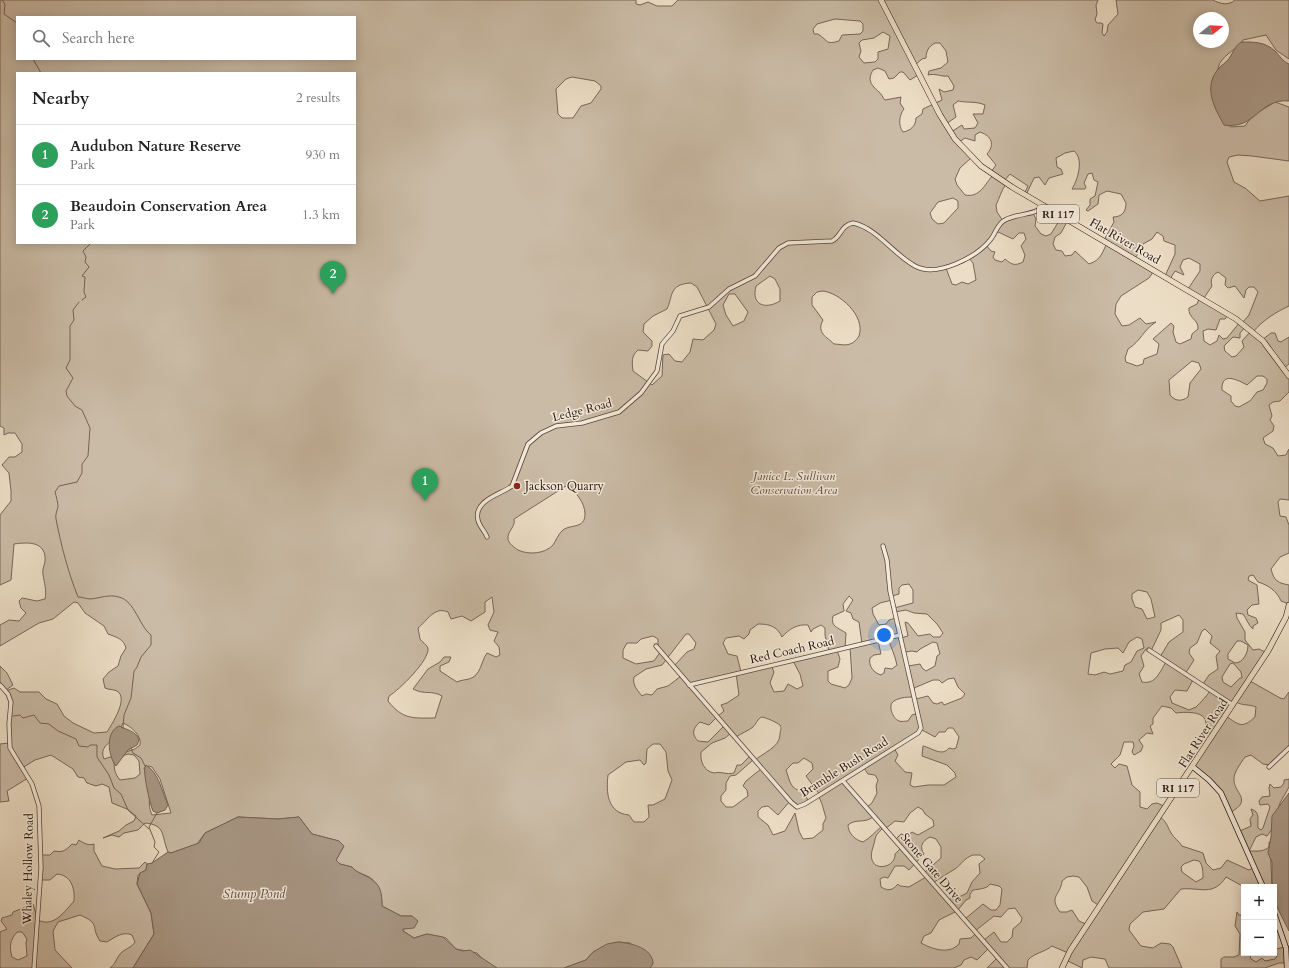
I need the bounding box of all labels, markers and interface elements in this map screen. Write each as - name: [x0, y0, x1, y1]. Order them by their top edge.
- north arrow: [1193, 12, 1229, 48]
- search box: [16, 16, 356, 60]
- icon: search: [30, 27, 52, 49]
- text: Search here: [62, 28, 135, 48]
- text: Nearby: [32, 87, 89, 110]
- text: 2 results: [296, 89, 340, 107]
- text: Audubon Nature Reserve: [70, 136, 241, 156]
- text: 1: [42, 146, 48, 164]
- text: 930 m: [306, 146, 340, 164]
- text: Park: [70, 156, 95, 174]
- text: Beaudoin Conservation Area: [70, 196, 267, 216]
- road number: RI 117: [1037, 205, 1079, 223]
- text: 2: [42, 206, 48, 224]
- text: 1.3 km: [302, 206, 340, 224]
- street label: Flat River Road: [1087, 214, 1164, 268]
- text: Park: [70, 216, 95, 234]
- pin: 2: [320, 261, 346, 294]
- street label: Ledge Road: [551, 395, 614, 425]
- pin: 1: [412, 468, 438, 501]
- park label: Janice L. Sullivan Conservation Area: [750, 468, 838, 498]
- place label: Jackson Quarry: [523, 478, 605, 494]
- marker: Jackson Quarry: [512, 481, 522, 491]
- your location: [874, 625, 894, 645]
- street label: Red Coach Road: [748, 632, 836, 667]
- street label: Flat River Road: [1175, 695, 1232, 771]
- street label: Bramble Bush Road: [797, 733, 892, 801]
- road number: RI 117: [1157, 779, 1199, 797]
- street label: Whaley Hollow Road: [19, 813, 37, 926]
- street label: Stone Gate Drive: [897, 830, 967, 906]
- map controls: [1241, 884, 1277, 956]
- button: +: [1241, 884, 1277, 920]
- water label: Stump Pond: [223, 885, 286, 903]
- button: −: [1241, 920, 1277, 956]

